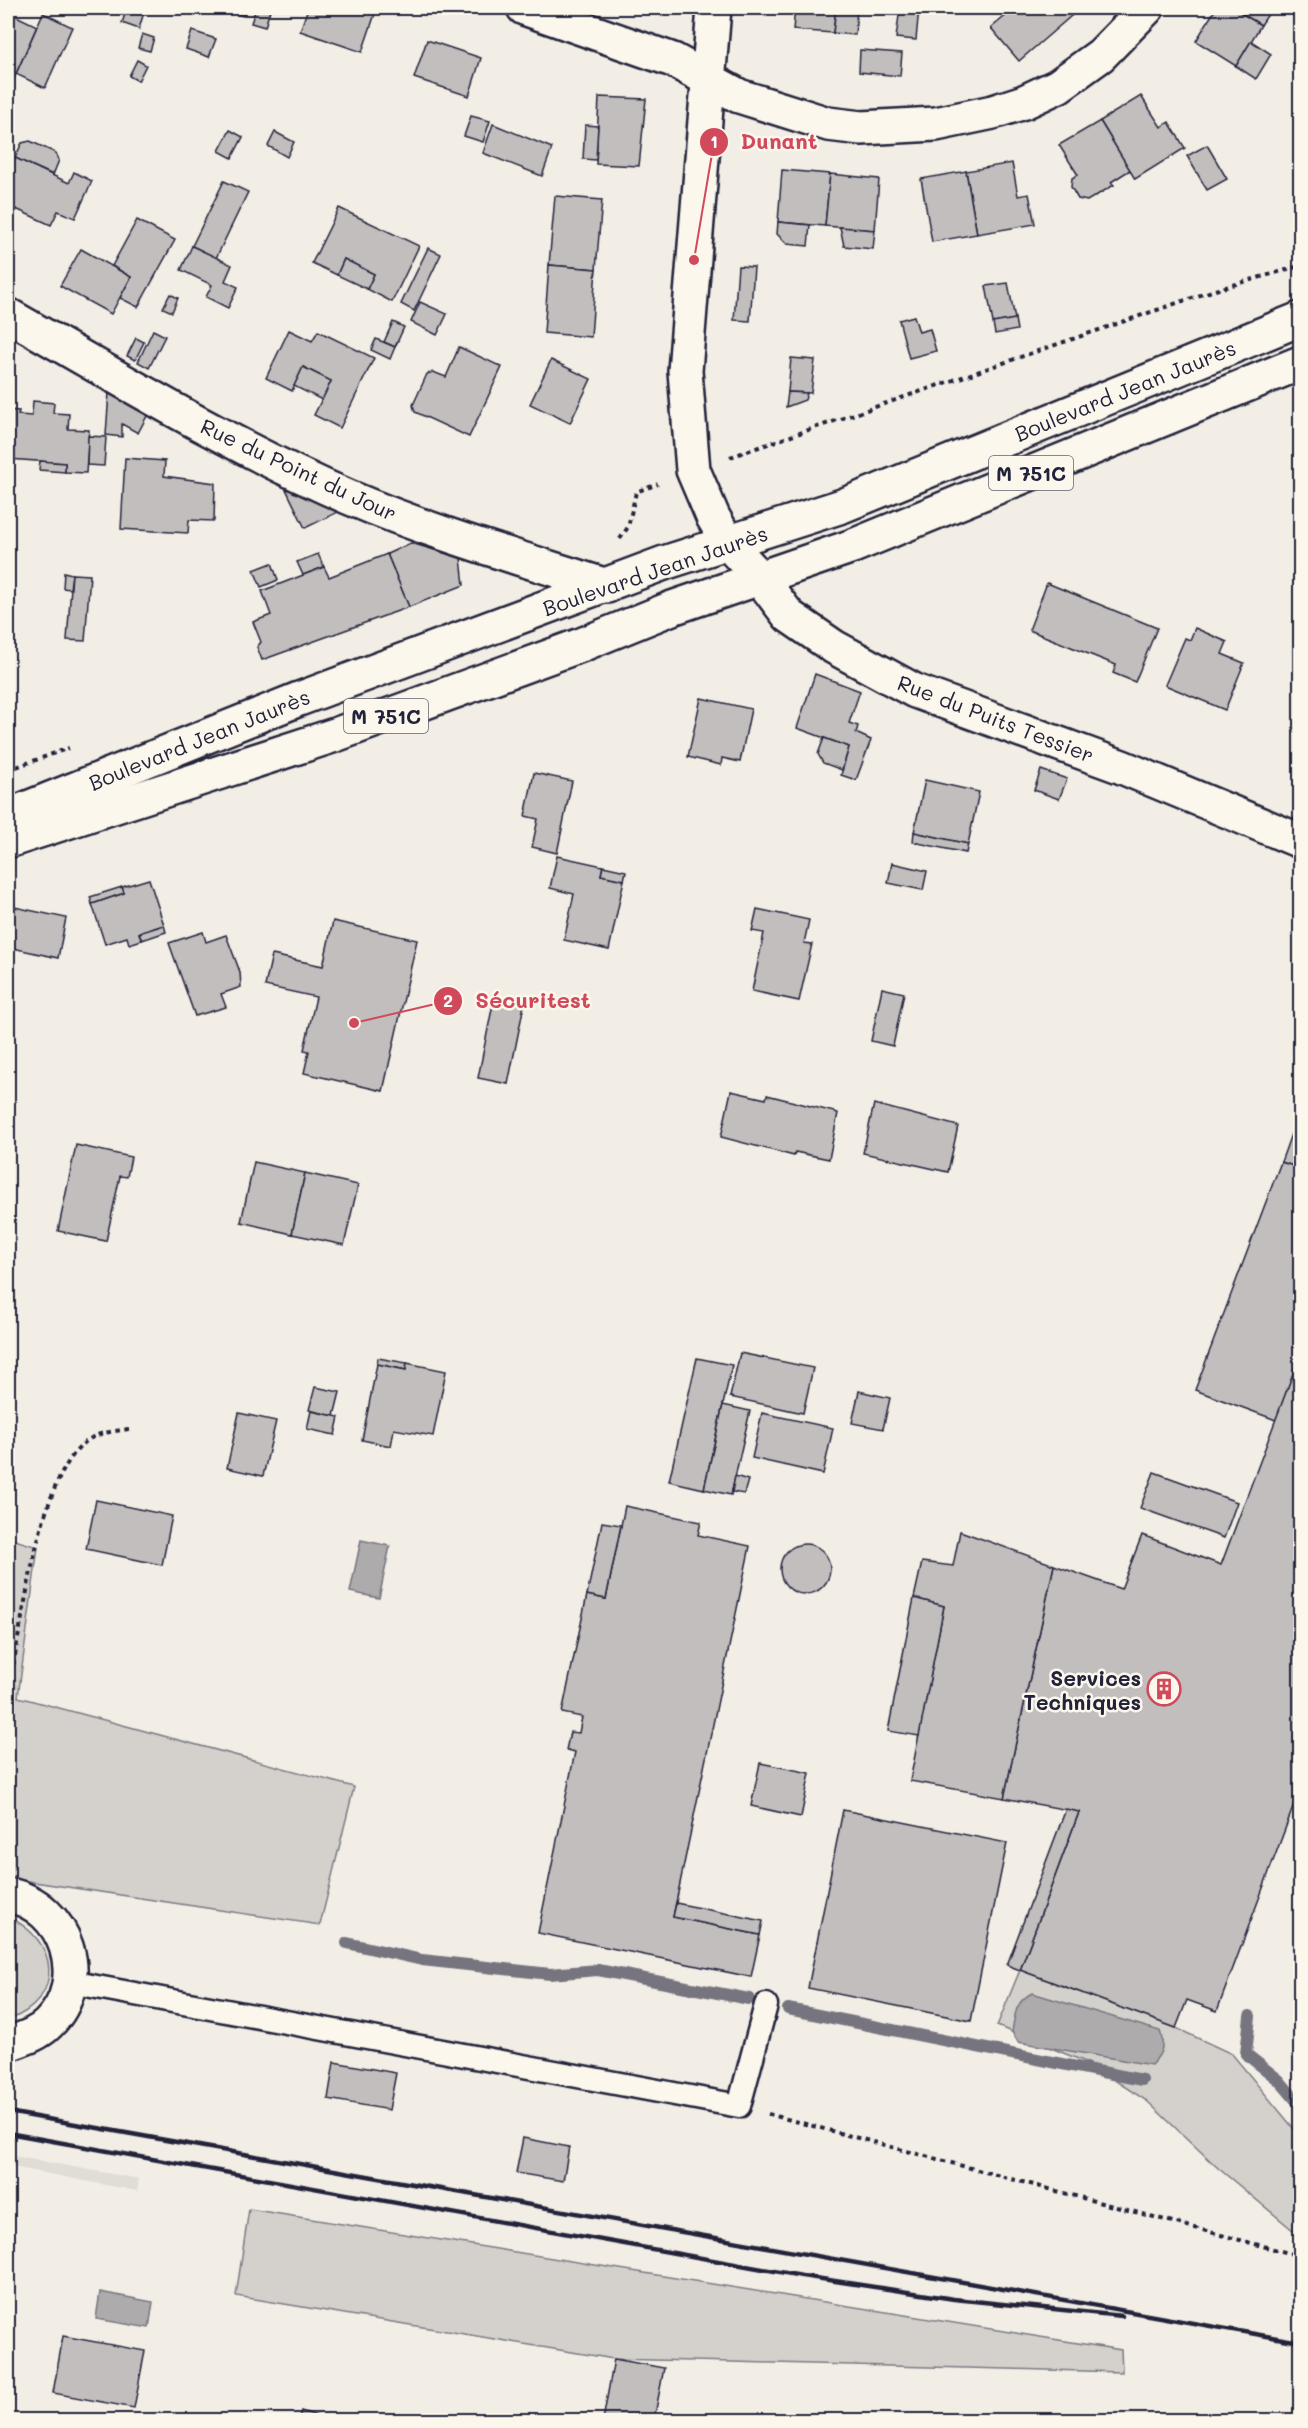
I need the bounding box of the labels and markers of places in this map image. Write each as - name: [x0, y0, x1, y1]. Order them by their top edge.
- callout: Dunant: [699, 122, 830, 162]
- callout: Sécuritest: [433, 981, 603, 1021]
- place label: Services Techniques: [1023, 1664, 1141, 1715]
- building icon: Services Techniques: [1146, 1671, 1182, 1707]

